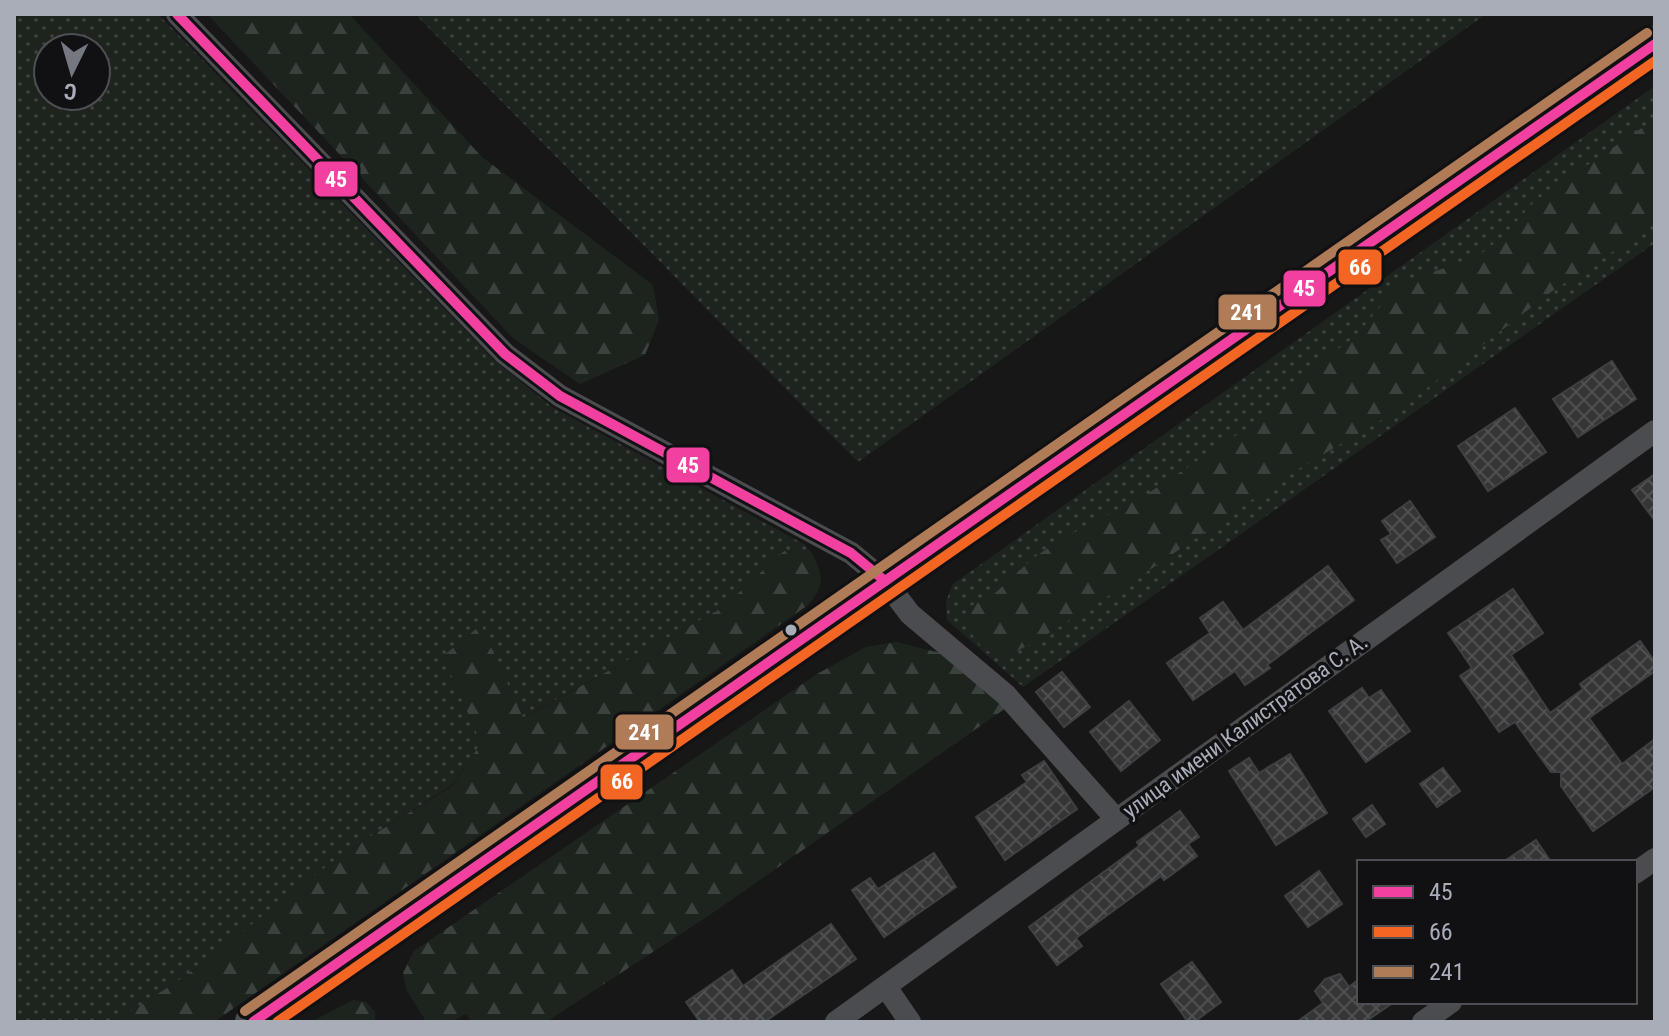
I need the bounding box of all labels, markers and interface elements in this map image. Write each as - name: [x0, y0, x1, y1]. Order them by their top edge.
- north arrow: [32, 32, 112, 112]
- text: С: [63, 78, 78, 104]
- line badge: 45: [313, 160, 359, 198]
- text: 45: [325, 167, 347, 192]
- line badge: 66: [1337, 248, 1383, 286]
- text: 66: [1349, 255, 1371, 280]
- line badge: 45: [1282, 269, 1327, 308]
- text: 45: [1293, 276, 1315, 301]
- line badge: 241: [1217, 293, 1278, 331]
- text: 241: [1230, 300, 1264, 325]
- line badge: 45: [665, 446, 711, 484]
- text: 45: [677, 453, 699, 478]
- unlabelled marker: [783, 622, 799, 638]
- street label: улица имени Калистратова С. А.: [1118, 629, 1372, 823]
- line badge: 241: [614, 713, 675, 751]
- text: 241: [628, 720, 662, 745]
- line badge: 66: [599, 763, 644, 801]
- text: 66: [611, 769, 633, 794]
- legend: [1357, 860, 1637, 1004]
- text: 45: [1429, 878, 1453, 906]
- text: 66: [1429, 918, 1453, 946]
- text: 241: [1429, 958, 1465, 986]

